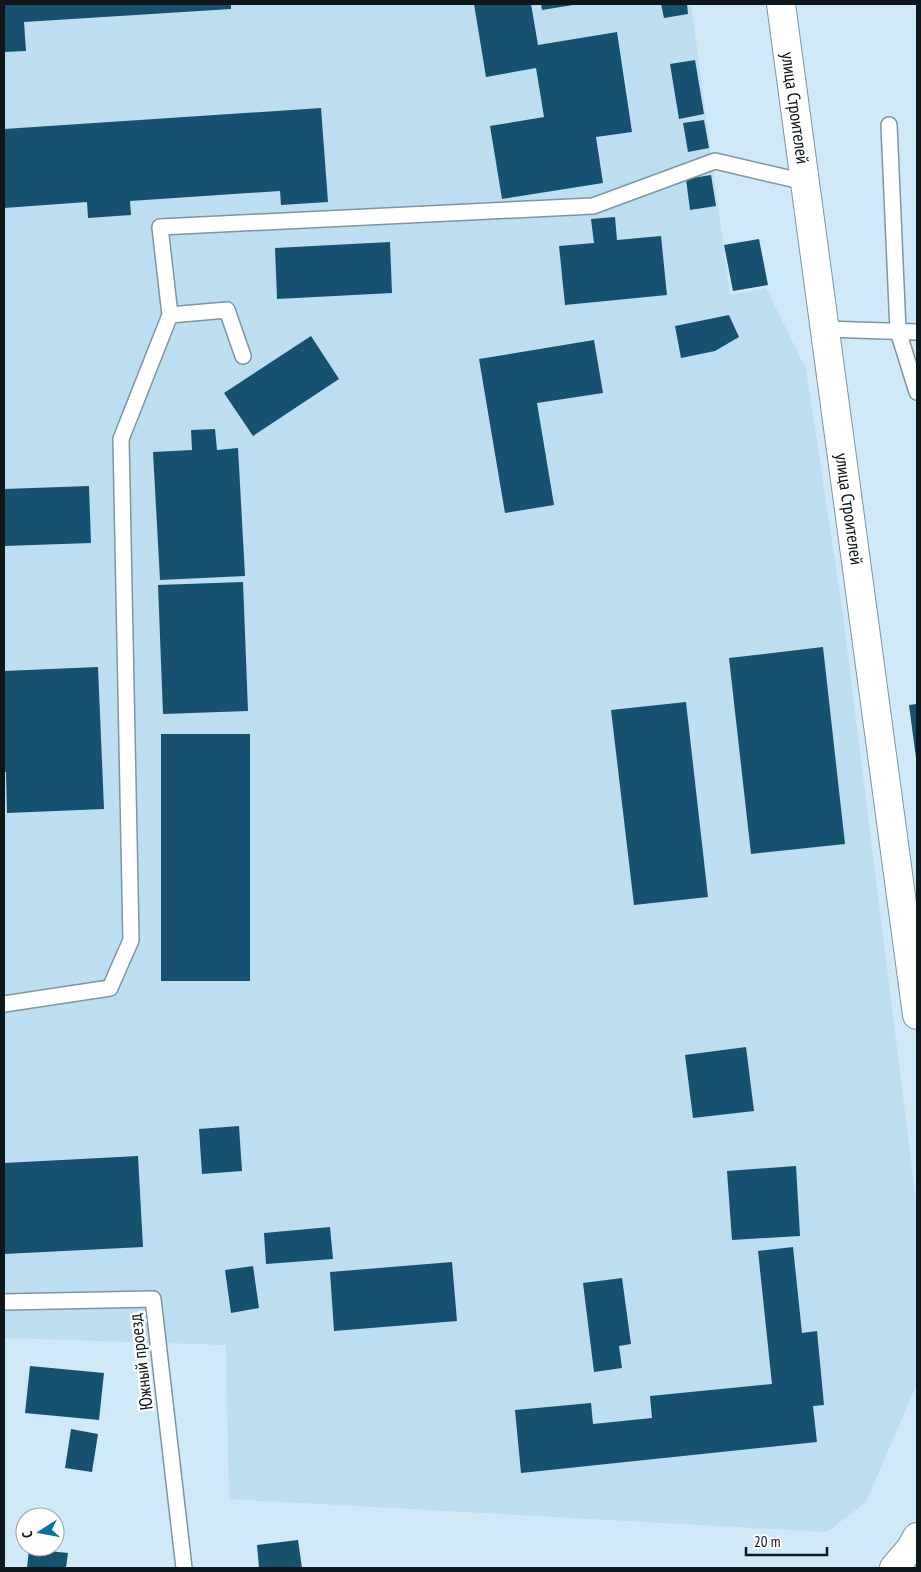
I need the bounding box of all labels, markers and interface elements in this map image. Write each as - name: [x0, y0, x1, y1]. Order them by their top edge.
- street label: улица Строителей: [776, 51, 815, 165]
- street label: улица Строителей: [830, 452, 869, 566]
- street label: Южный проезд: [123, 1313, 158, 1412]
- north arrow: [15, 1507, 65, 1557]
- scale bar: [746, 1524, 827, 1556]
- text: С: [18, 1529, 37, 1539]
- text: 20 m: [754, 1532, 780, 1551]

